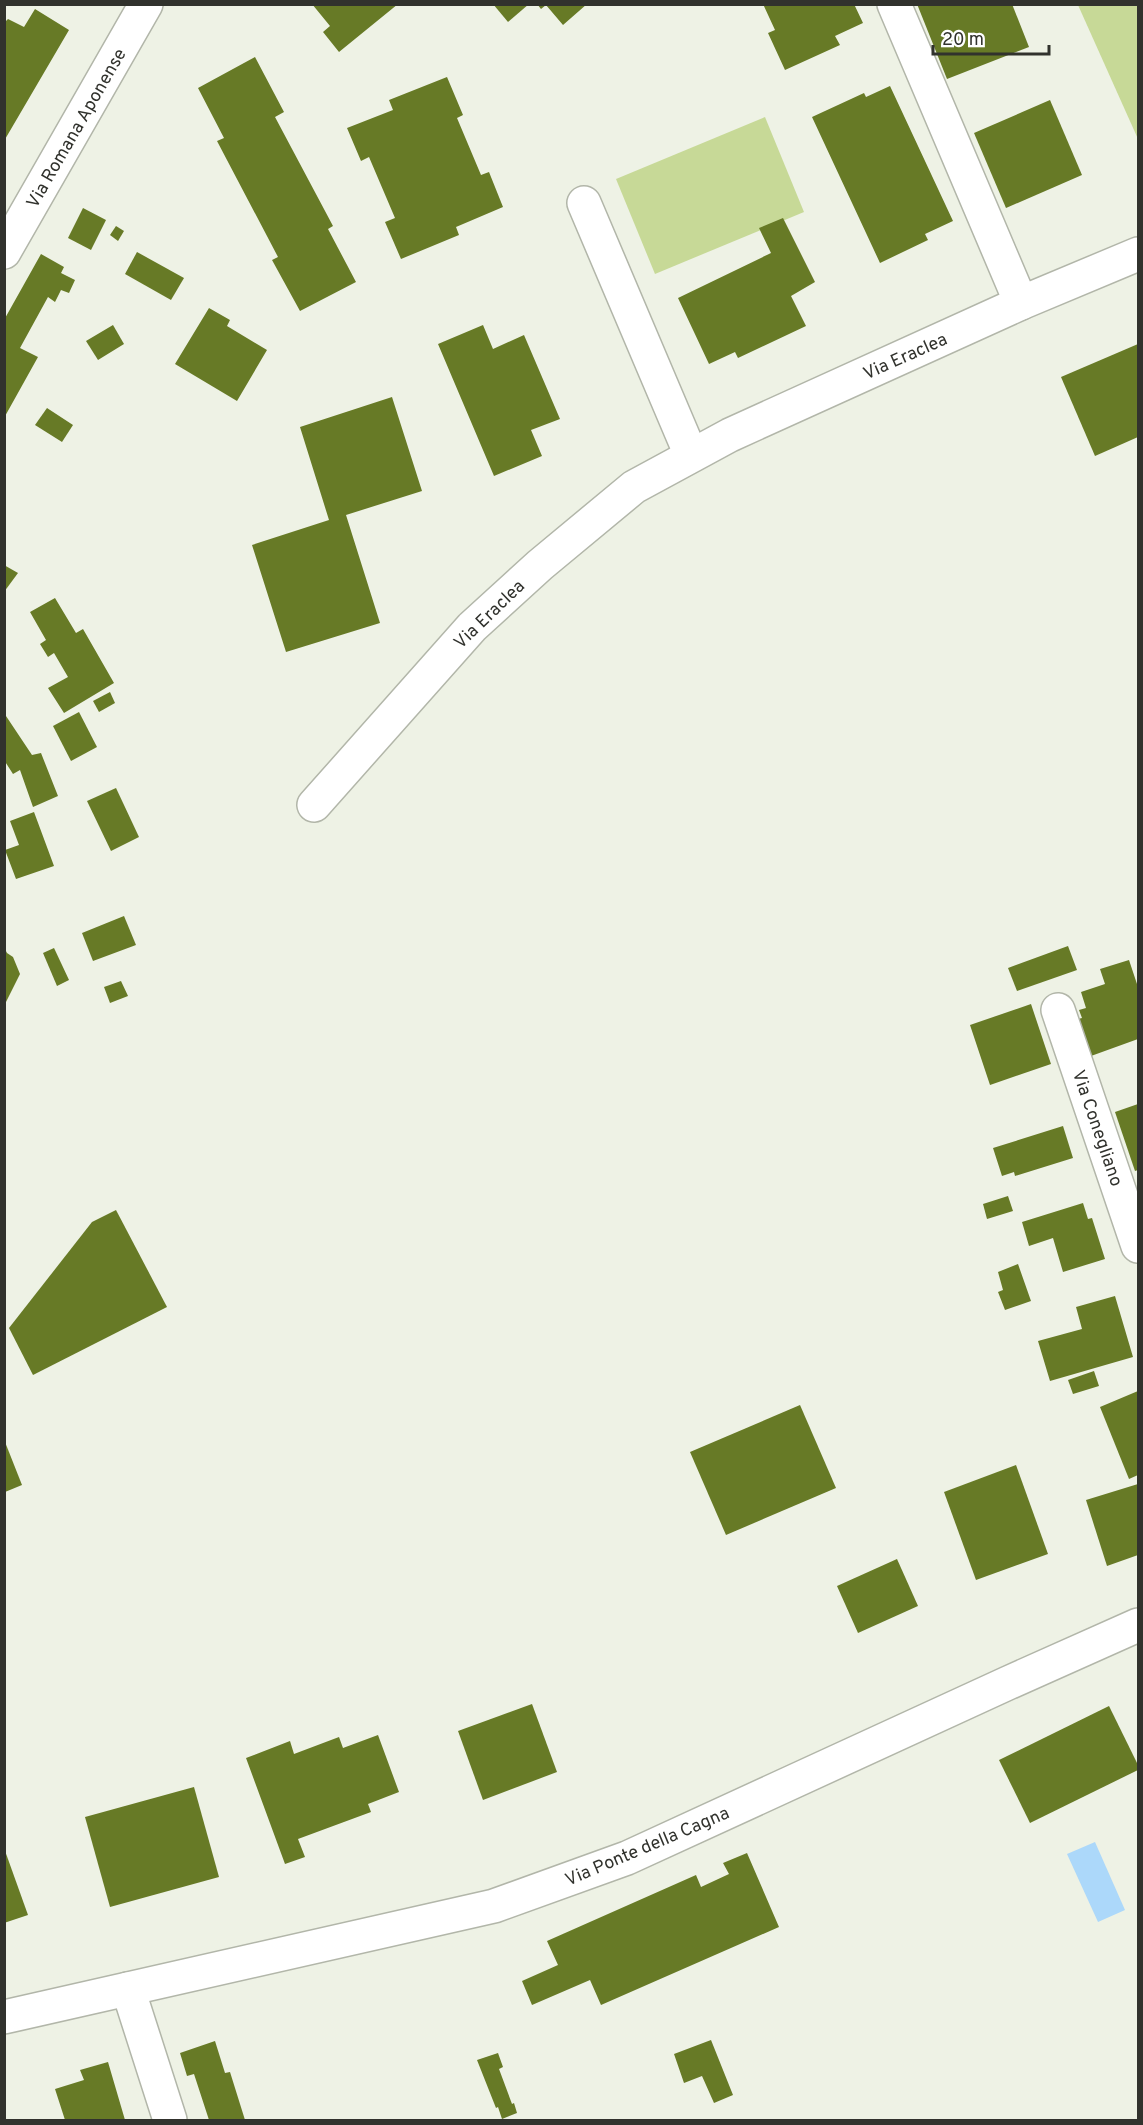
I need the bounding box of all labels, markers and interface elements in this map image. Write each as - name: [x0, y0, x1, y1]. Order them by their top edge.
- scale bar: [933, 18, 1048, 56]
- text: 20 m: [942, 29, 984, 52]
- street label: Via Romana Aponense: [22, 45, 132, 213]
- street label: Via Eraclea: [860, 329, 951, 386]
- street label: Via Eraclea: [450, 576, 530, 655]
- street label: Via Conegliano: [1066, 1067, 1127, 1190]
- street label: Via Ponte della Cagna: [562, 1802, 733, 1892]

